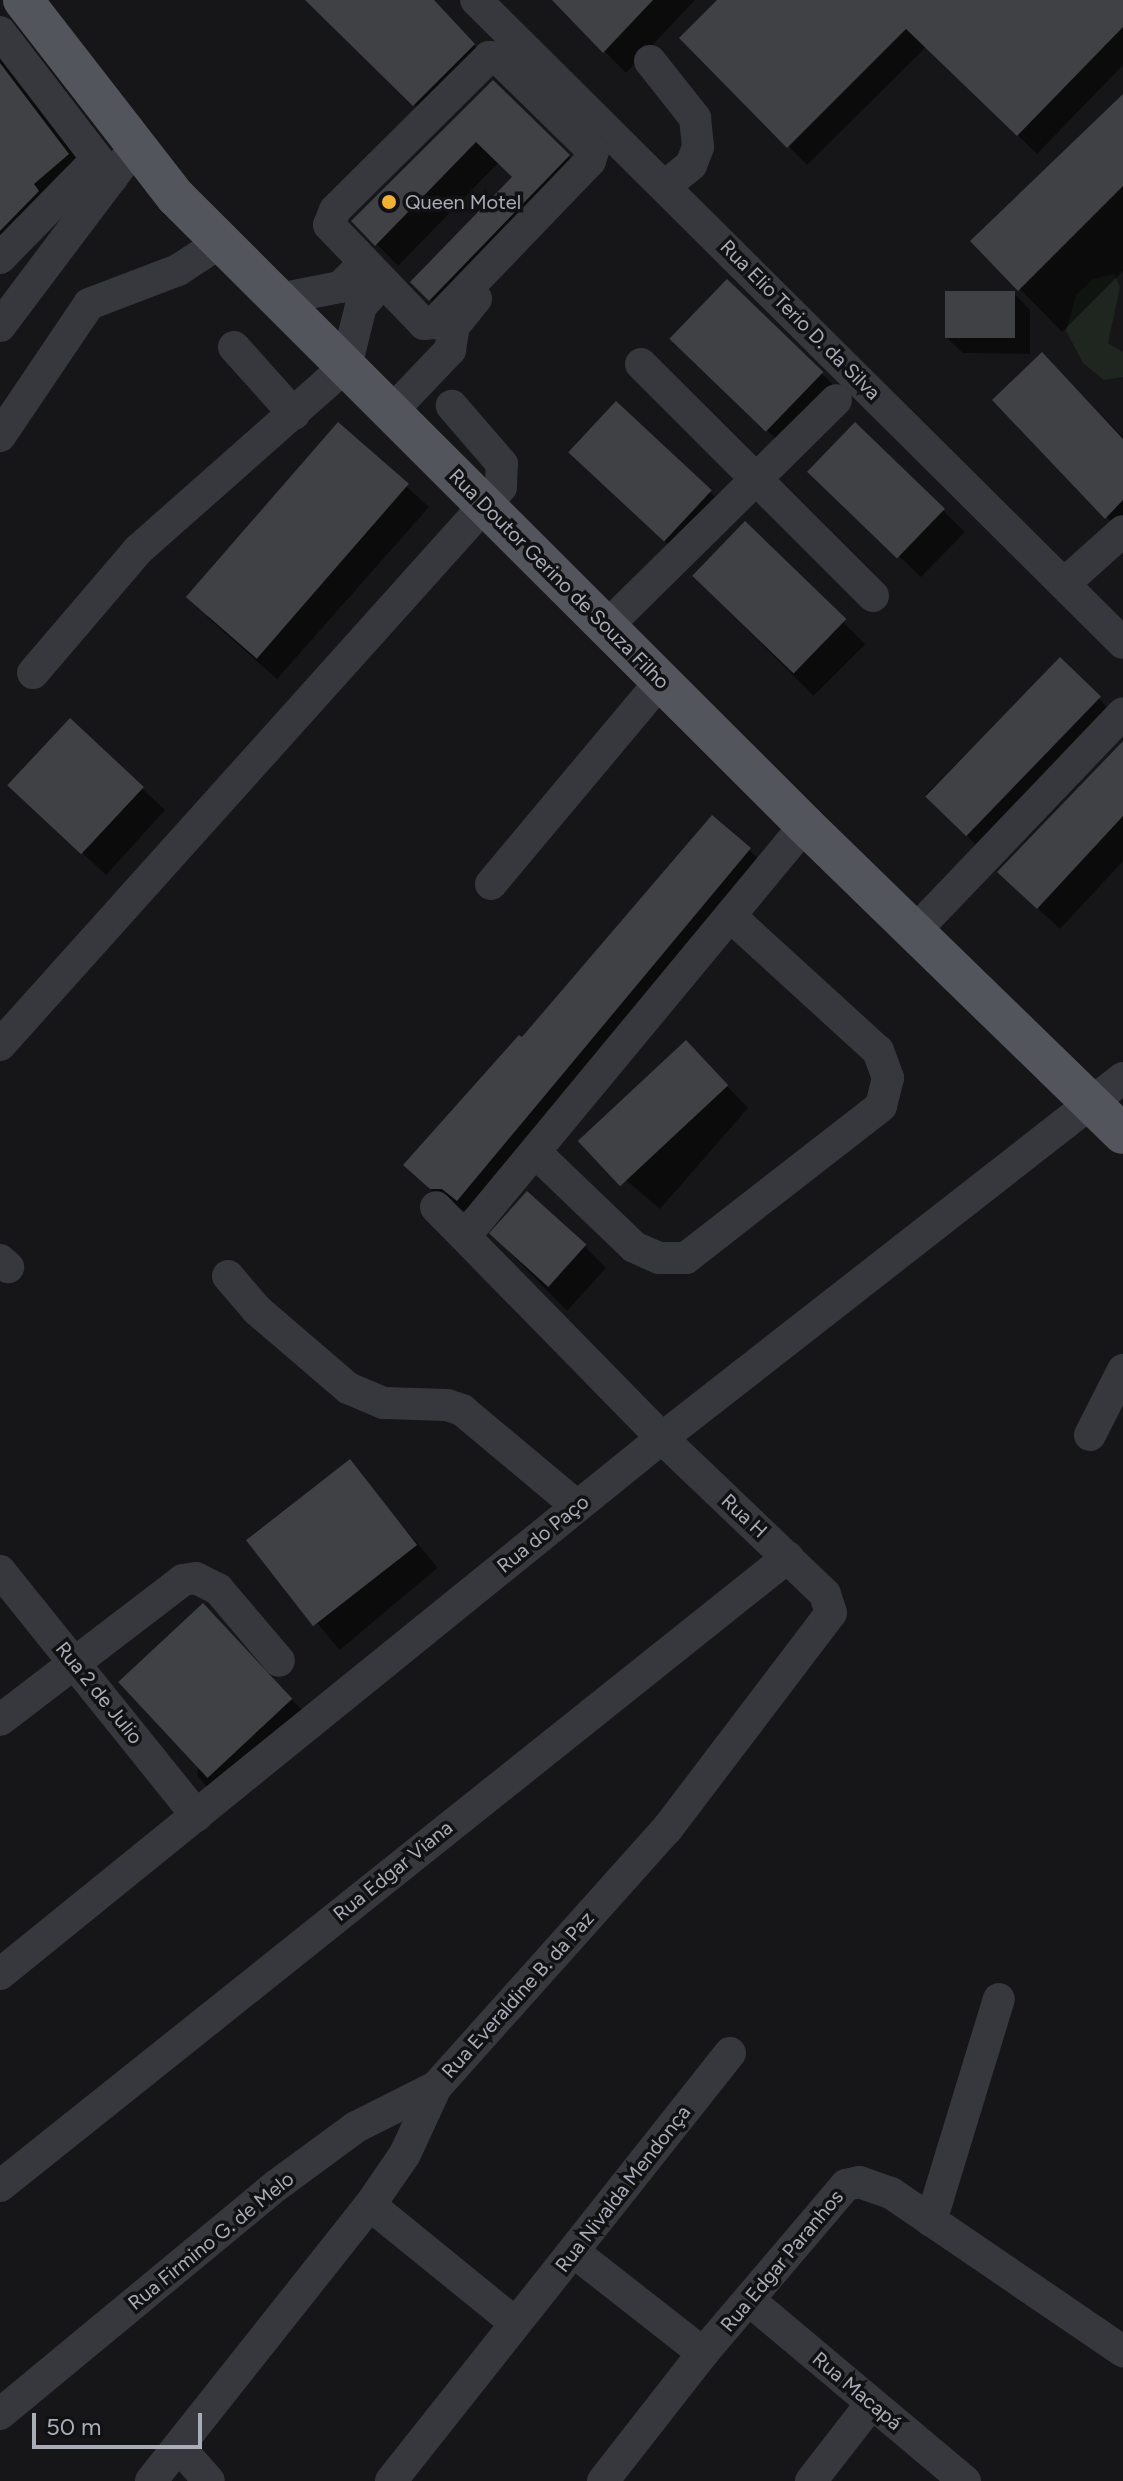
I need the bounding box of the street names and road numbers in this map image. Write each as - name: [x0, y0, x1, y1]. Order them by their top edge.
- street label: Rua Elio Terio D. da Silva: [715, 235, 885, 405]
- street label: Rua Doutor Gerino de Souza Filho: [444, 464, 674, 694]
- street label: Rua H: [716, 1489, 772, 1543]
- street label: Rua do Paço: [492, 1490, 594, 1578]
- street label: Rua 2 de Julio: [50, 1637, 148, 1749]
- street label: Rua Edgar Viana: [329, 1816, 457, 1926]
- street label: Rua Everaldine B. da Paz: [437, 1907, 599, 2083]
- street label: Rua Nivalda Mendonça: [550, 2101, 696, 2277]
- street label: Rua Firmino G. de Melo: [123, 2167, 299, 2315]
- street label: Rua Edgar Paranhos: [716, 2185, 848, 2337]
- street label: Rua Macapá: [808, 2347, 906, 2435]

